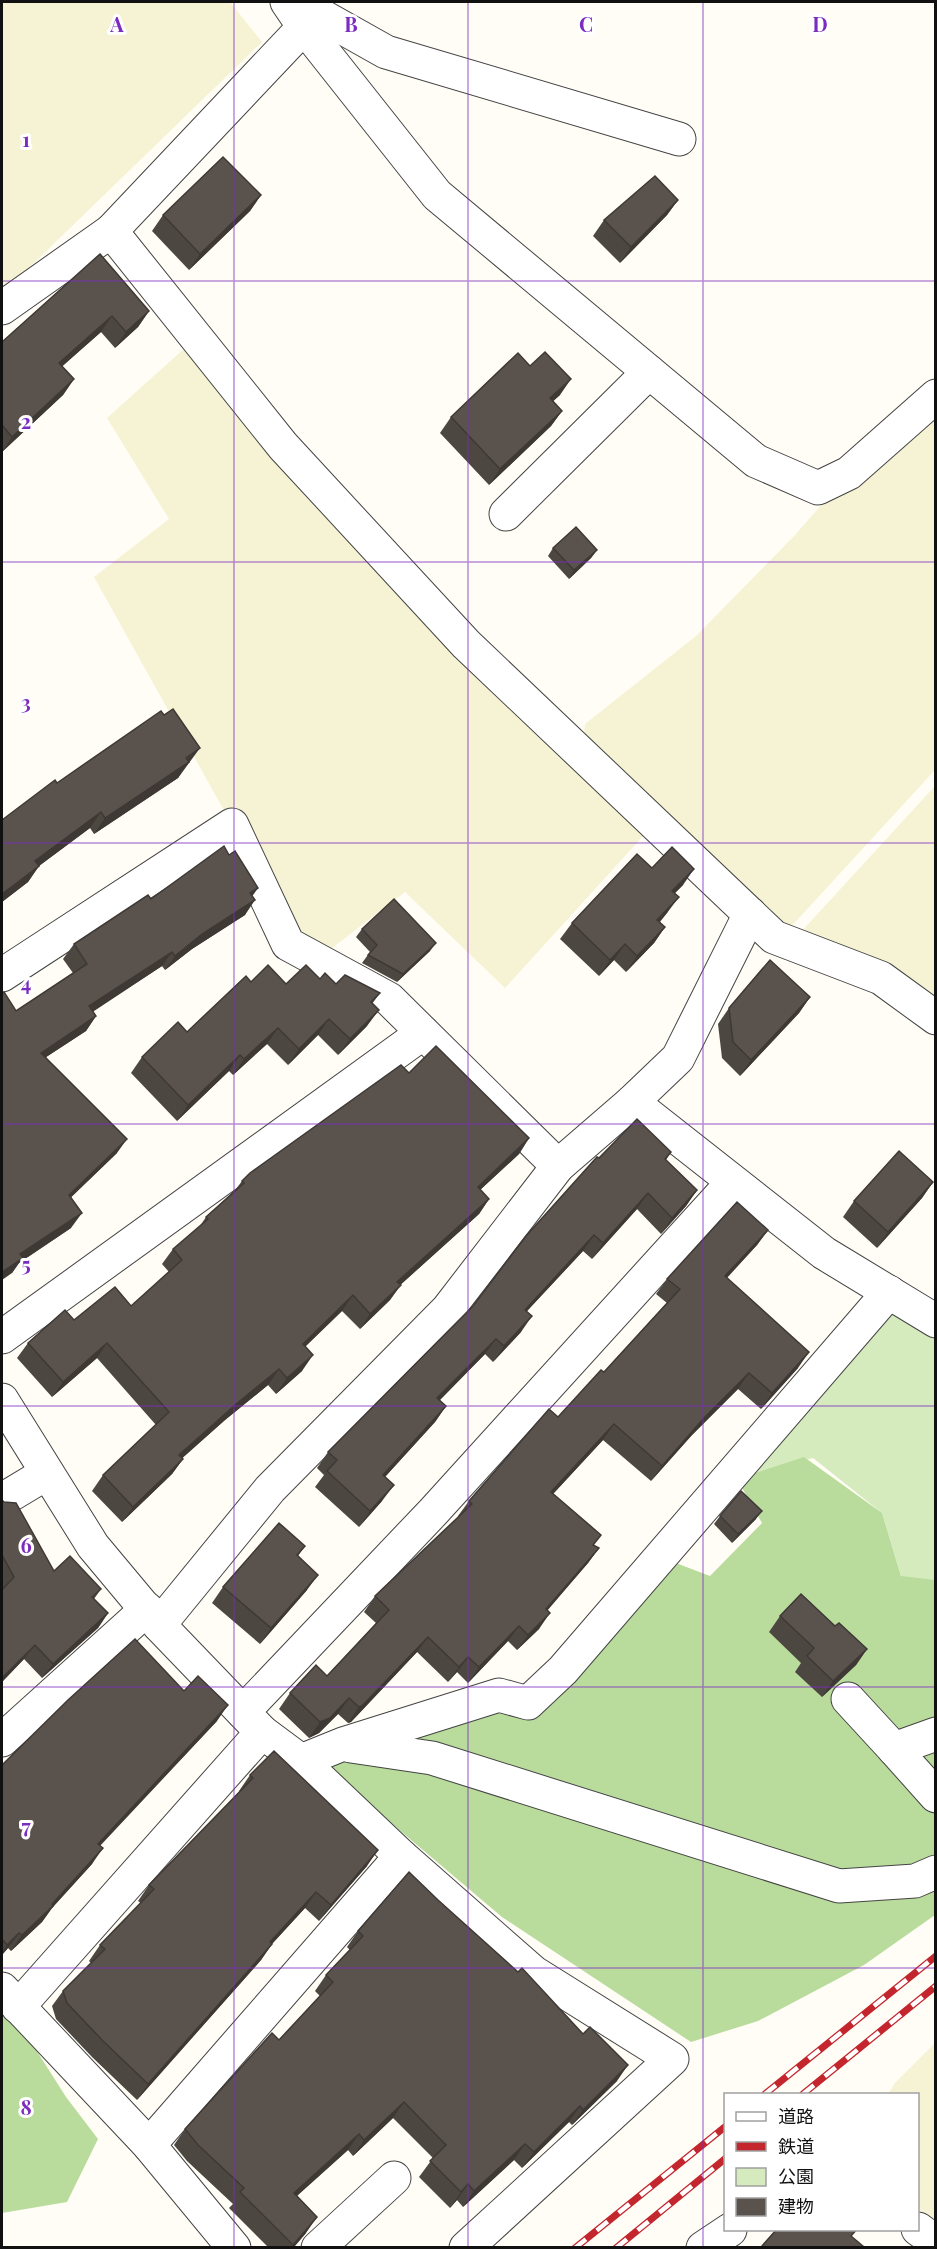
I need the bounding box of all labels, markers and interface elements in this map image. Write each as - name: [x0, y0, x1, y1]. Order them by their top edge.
- text: A: [109, 10, 124, 37]
- text: B: [344, 10, 358, 37]
- text: C: [579, 10, 593, 37]
- text: D: [812, 10, 828, 37]
- text: 1: [22, 125, 30, 152]
- text: 2: [21, 407, 31, 434]
- text: 3: [21, 688, 31, 715]
- text: 4: [21, 969, 31, 996]
- text: 5: [21, 1250, 31, 1277]
- text: 6: [20, 1531, 32, 1558]
- text: 7: [21, 1812, 31, 1839]
- text: 8: [20, 2093, 32, 2120]
- legend: [724, 2093, 919, 2231]
- text: 道路: [778, 2104, 814, 2128]
- text: 鉄道: [778, 2134, 814, 2158]
- text: 公園: [778, 2164, 814, 2188]
- text: 建物: [778, 2194, 814, 2218]

